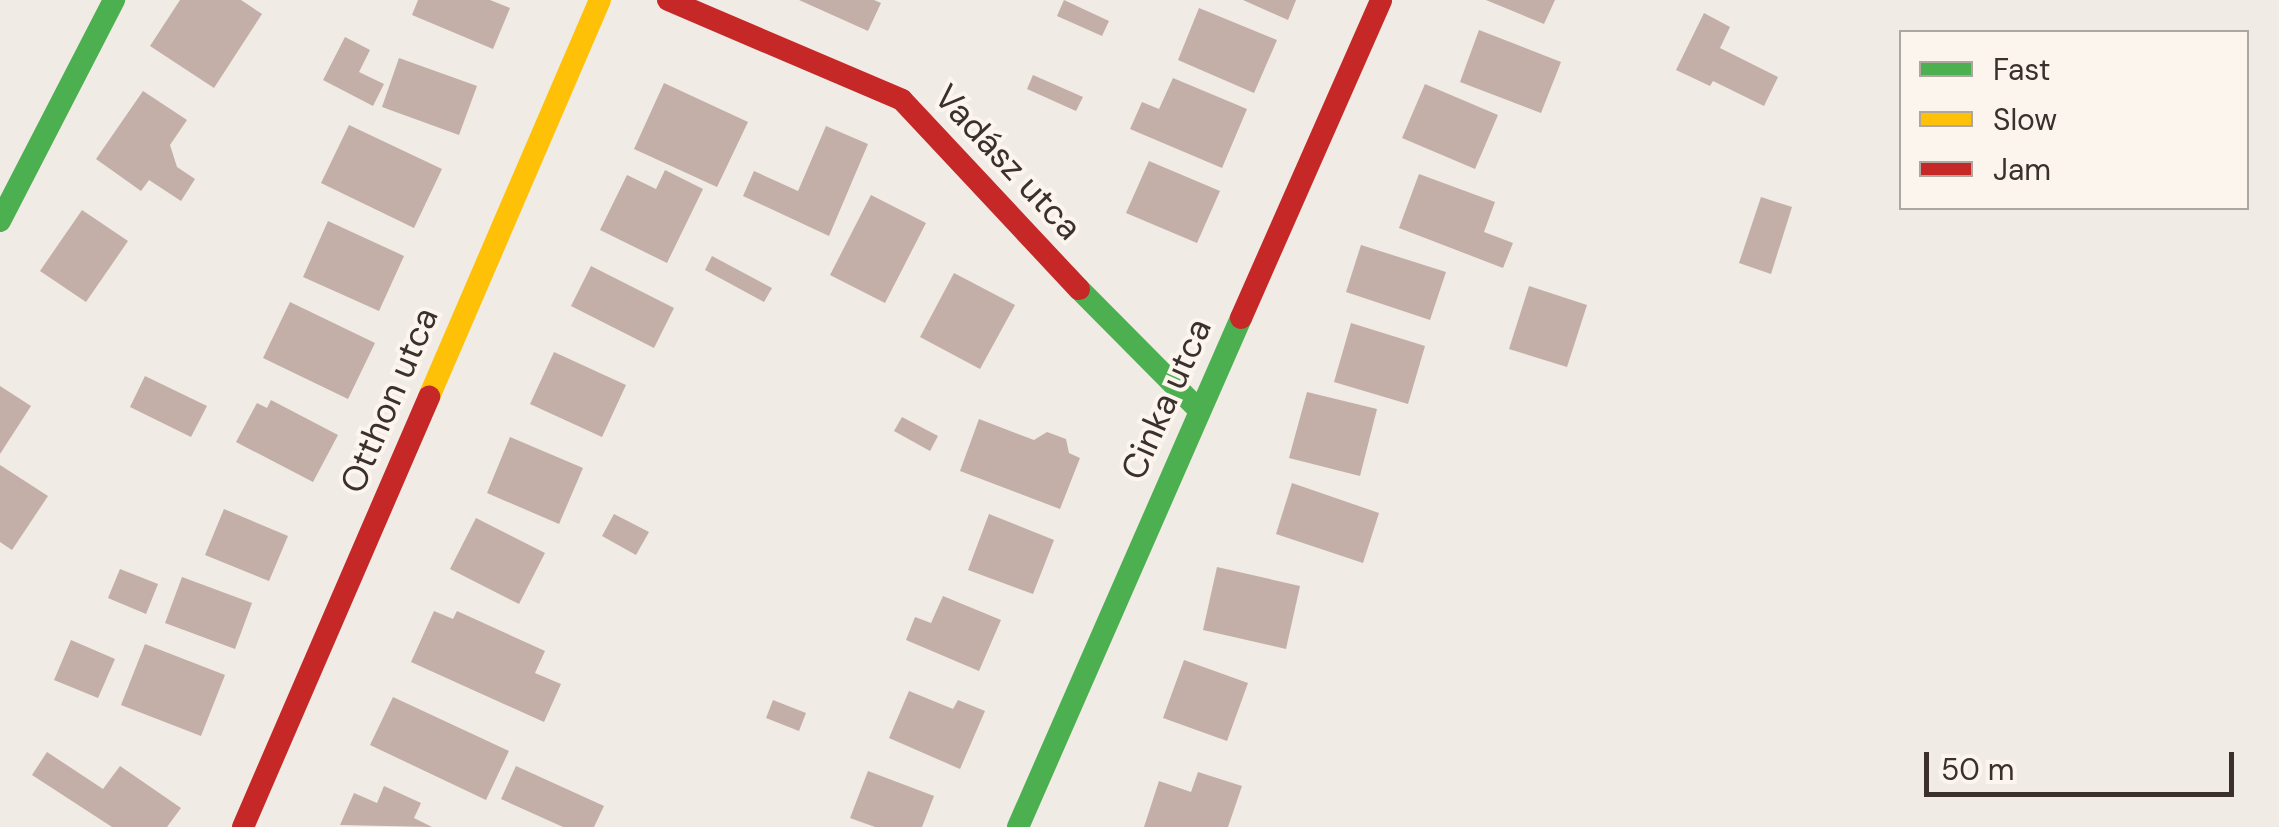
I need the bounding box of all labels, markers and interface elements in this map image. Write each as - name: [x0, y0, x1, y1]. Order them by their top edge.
- legend: [1899, 30, 2249, 210]
- text: Fast: [1993, 50, 2051, 89]
- street label: Vadász utca: [926, 76, 1090, 248]
- text: Slow: [1993, 100, 2057, 139]
- text: Jam: [1993, 150, 2051, 189]
- street label: Otthon utca: [331, 301, 447, 499]
- street label: Cinka utca: [1112, 312, 1220, 486]
- scale bar: [1929, 732, 2239, 794]
- text: 50 m: [1941, 750, 2015, 789]

